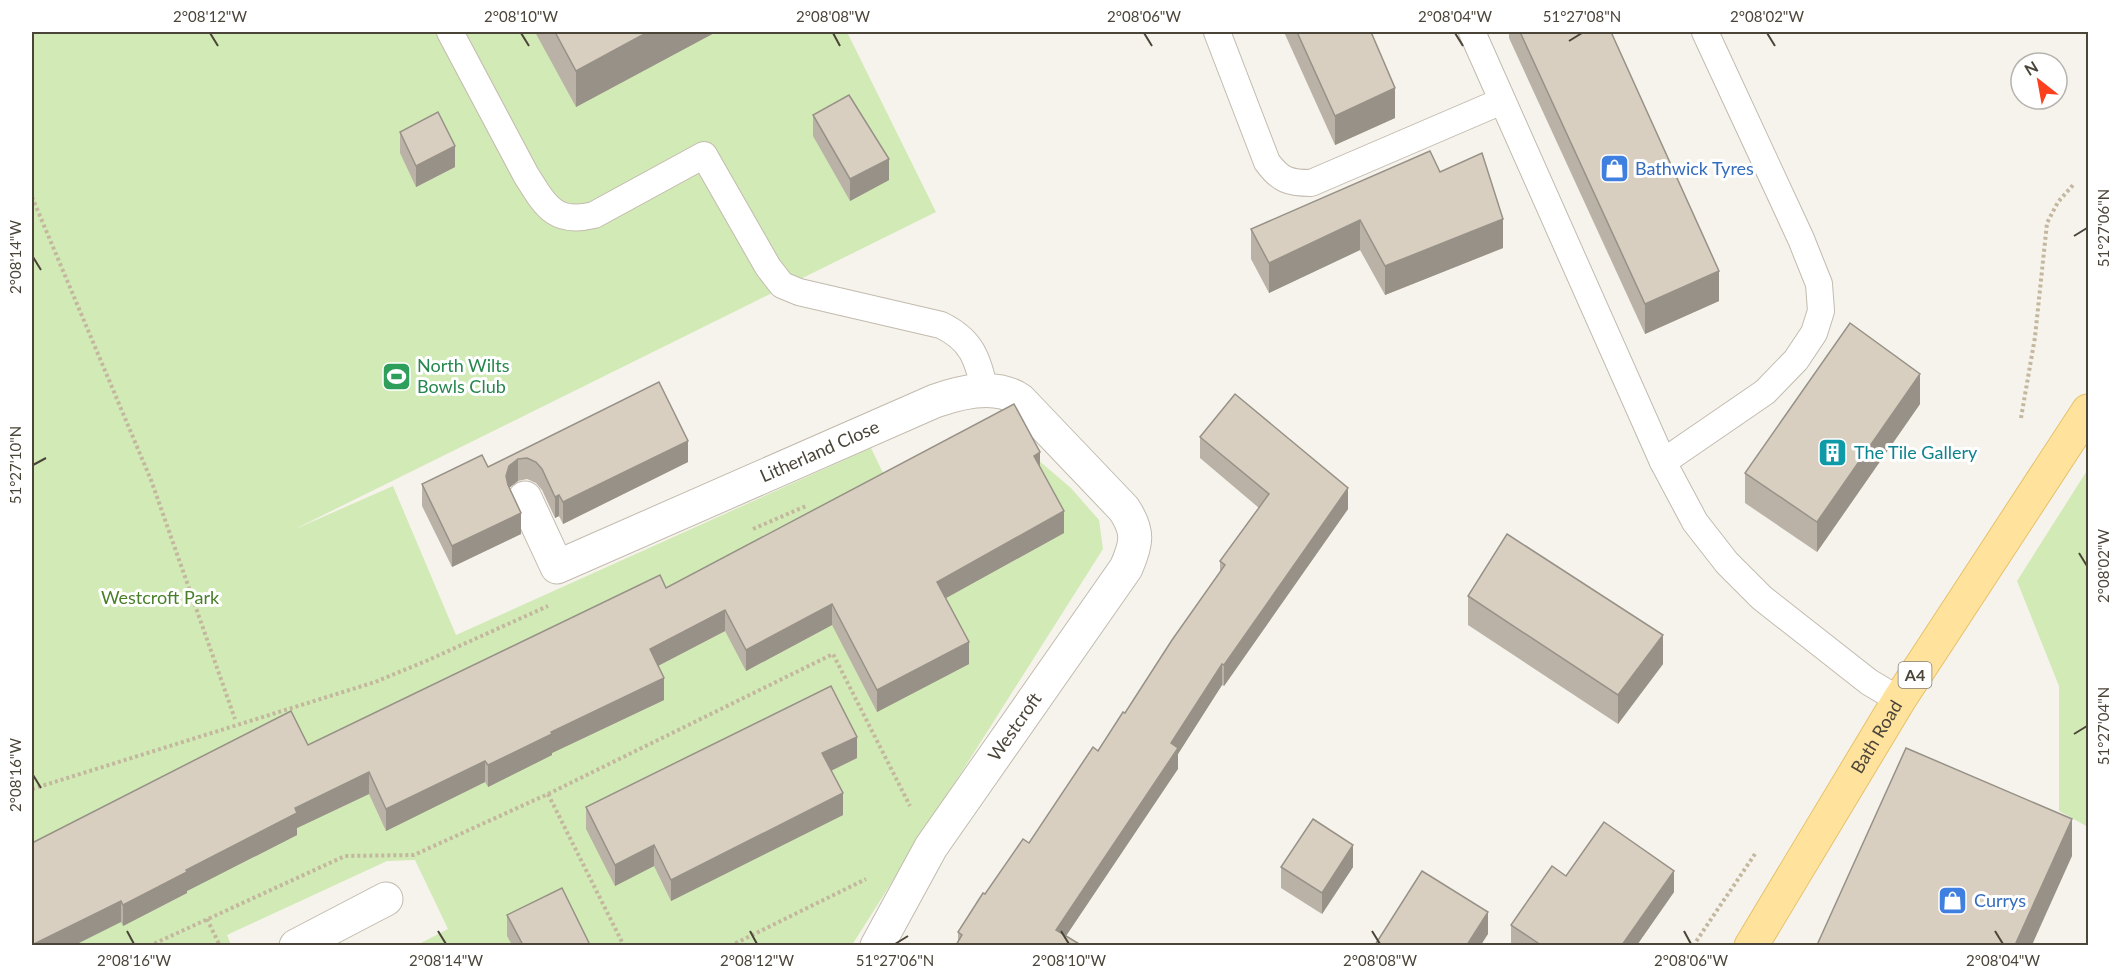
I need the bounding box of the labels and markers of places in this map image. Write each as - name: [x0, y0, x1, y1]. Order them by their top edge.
- shop icon: Bathwick Tyres: [1598, 153, 1630, 185]
- place label: Bathwick Tyres: [1635, 157, 1754, 179]
- place label: North Wilts Bowls Club: [417, 354, 510, 397]
- sports icon: North Wilts Bowls Club: [380, 360, 412, 392]
- building icon: The Tile Gallery: [1817, 437, 1849, 469]
- place label: The Tile Gallery: [1854, 441, 1978, 463]
- shop icon: Currys: [1937, 885, 1969, 917]
- place label: Currys: [1974, 889, 2026, 911]

